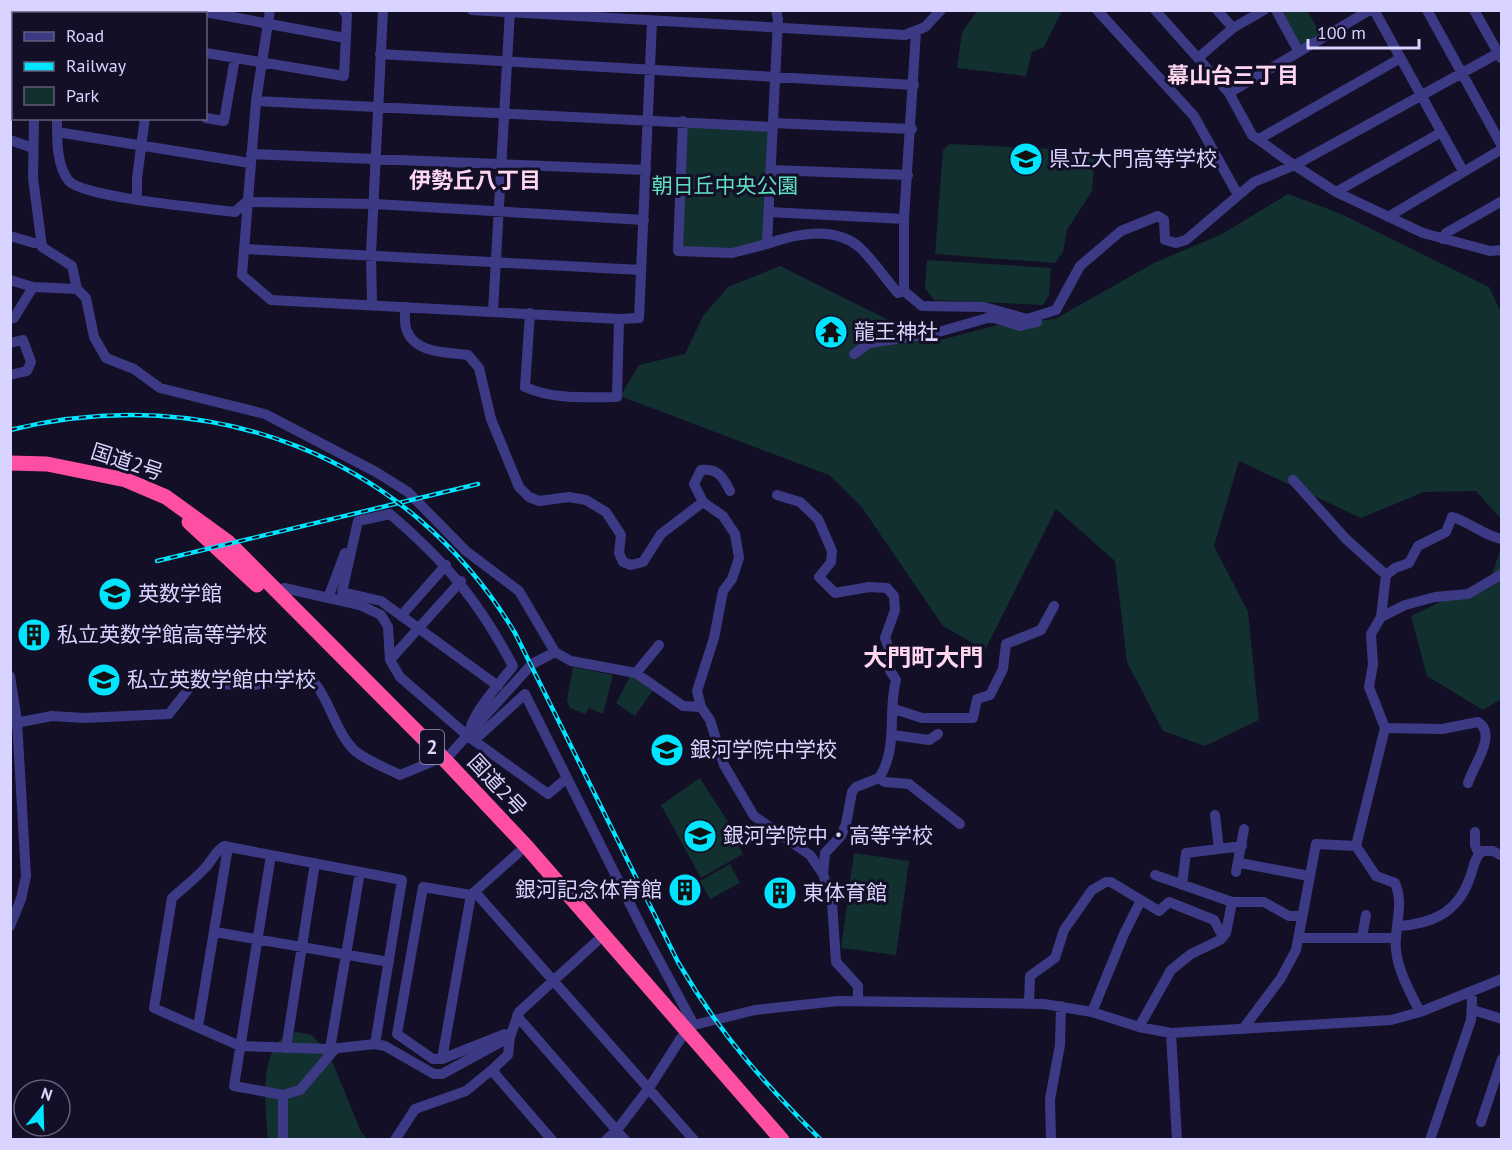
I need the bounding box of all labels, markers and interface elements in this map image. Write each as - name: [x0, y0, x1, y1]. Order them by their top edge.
- legend: [12, 12, 207, 120]
- scale bar: [1308, 12, 1419, 50]
- text: 100 m: [1317, 21, 1366, 44]
- text: Road: [66, 24, 104, 47]
- text: Railway: [66, 54, 127, 77]
- district label: 幕山台三丁目: [1167, 61, 1299, 89]
- text: Park: [66, 84, 99, 107]
- school or university icon: 県立大門高等学校: [1008, 141, 1044, 177]
- place label: 県立大門高等学校: [1049, 145, 1217, 172]
- district label: 伊勢丘八丁目: [409, 166, 541, 194]
- park label: 朝日丘中央公園: [652, 172, 799, 199]
- temple icon: 龍王神社: [813, 314, 849, 350]
- place label: 龍王神社: [854, 318, 938, 345]
- street label: 国道2号: [88, 437, 167, 486]
- school or university icon: 英数学館: [97, 576, 133, 612]
- place label: 英数学館: [138, 580, 222, 607]
- building icon: 私立英数学館高等学校: [16, 617, 52, 653]
- place label: 私立英数学館高等学校: [57, 621, 267, 648]
- district label: 大門町大門: [863, 642, 983, 673]
- school or university icon: 私立英数学館中学校: [86, 662, 122, 698]
- place label: 私立英数学館中学校: [127, 666, 316, 693]
- road number: 2: [420, 730, 444, 764]
- school or university icon: 銀河学院中学校: [649, 732, 685, 768]
- place label: 銀河学院中学校: [690, 736, 837, 763]
- street label: 国道2号: [462, 748, 533, 821]
- school or university icon: 銀河学院中・高等学校: [682, 818, 718, 854]
- place label: 銀河学院中・高等学校: [723, 822, 933, 849]
- building icon: 銀河記念体育館: [667, 872, 703, 908]
- building icon: 東体育館: [762, 875, 798, 911]
- place label: 銀河記念体育館: [515, 876, 662, 903]
- place label: 東体育館: [803, 879, 887, 906]
- north arrow: [12, 1078, 72, 1138]
- text: N: [39, 1083, 55, 1105]

